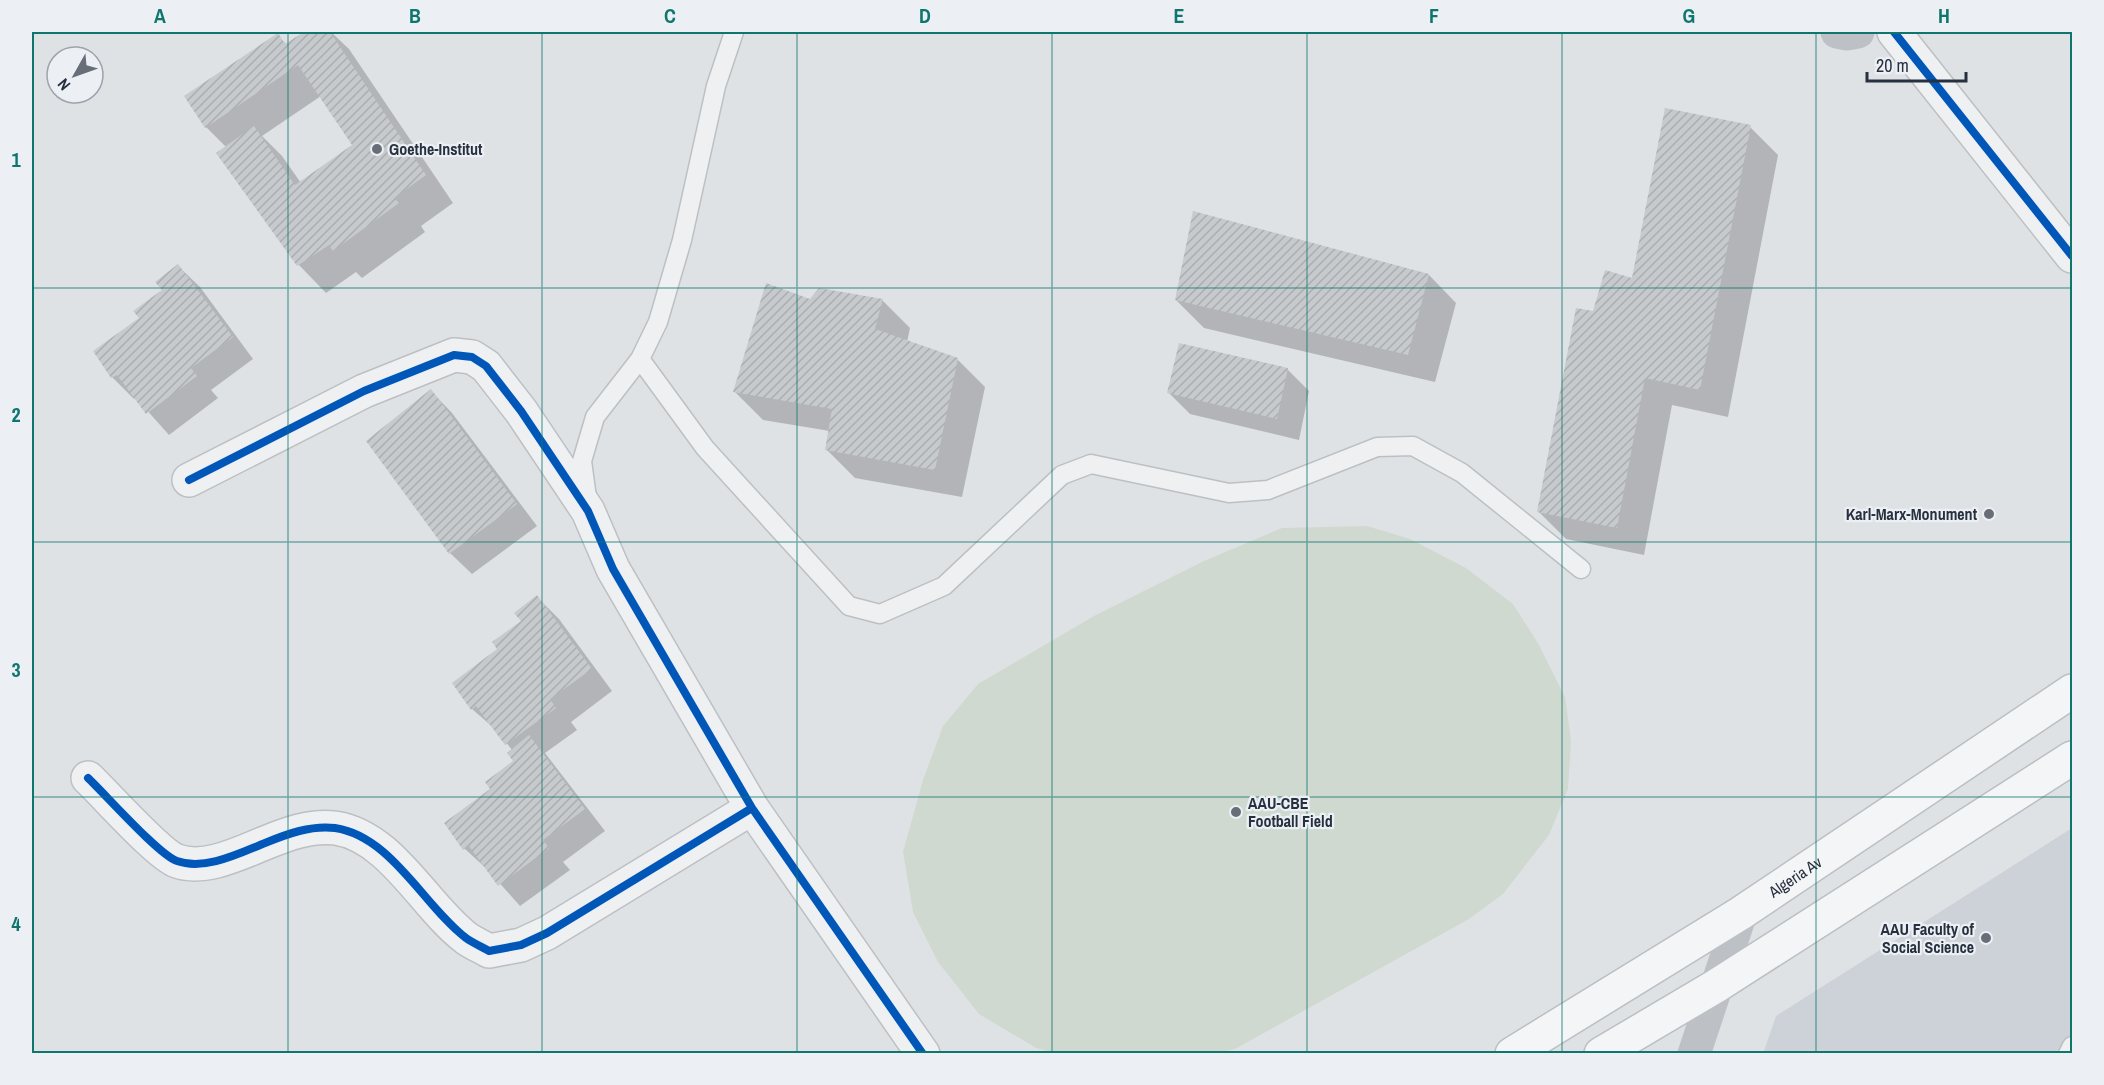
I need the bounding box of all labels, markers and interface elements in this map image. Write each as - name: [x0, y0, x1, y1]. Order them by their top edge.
- text: A: [154, 2, 166, 29]
- text: B: [409, 2, 421, 29]
- text: C: [664, 2, 676, 29]
- text: D: [919, 2, 931, 29]
- text: E: [1174, 2, 1185, 29]
- text: F: [1429, 2, 1439, 29]
- text: G: [1683, 2, 1695, 29]
- text: H: [1938, 2, 1950, 29]
- north arrow: [45, 45, 105, 105]
- scale bar: [1867, 45, 1966, 83]
- text: 20 m: [1876, 53, 1909, 78]
- text: N: [52, 74, 75, 95]
- place label: Goethe-Institut: [389, 138, 483, 160]
- marker: Goethe-Institut: [370, 142, 384, 156]
- text: 1: [11, 146, 21, 173]
- text: 2: [11, 401, 21, 428]
- place label: Karl-Marx-Monument: [1846, 503, 1978, 525]
- marker: Karl-Marx-Monument: [1982, 507, 1996, 521]
- text: 3: [11, 656, 21, 683]
- place label: AAU-CBE Football Field: [1248, 792, 1333, 832]
- marker: AAU-CBE Football Field: [1229, 805, 1243, 819]
- street label: Algeria Av: [1763, 851, 1826, 903]
- text: 4: [11, 910, 21, 937]
- place label: AAU Faculty of Social Science: [1881, 918, 1975, 958]
- marker: AAU Faculty of Social Science: [1979, 931, 1993, 945]

